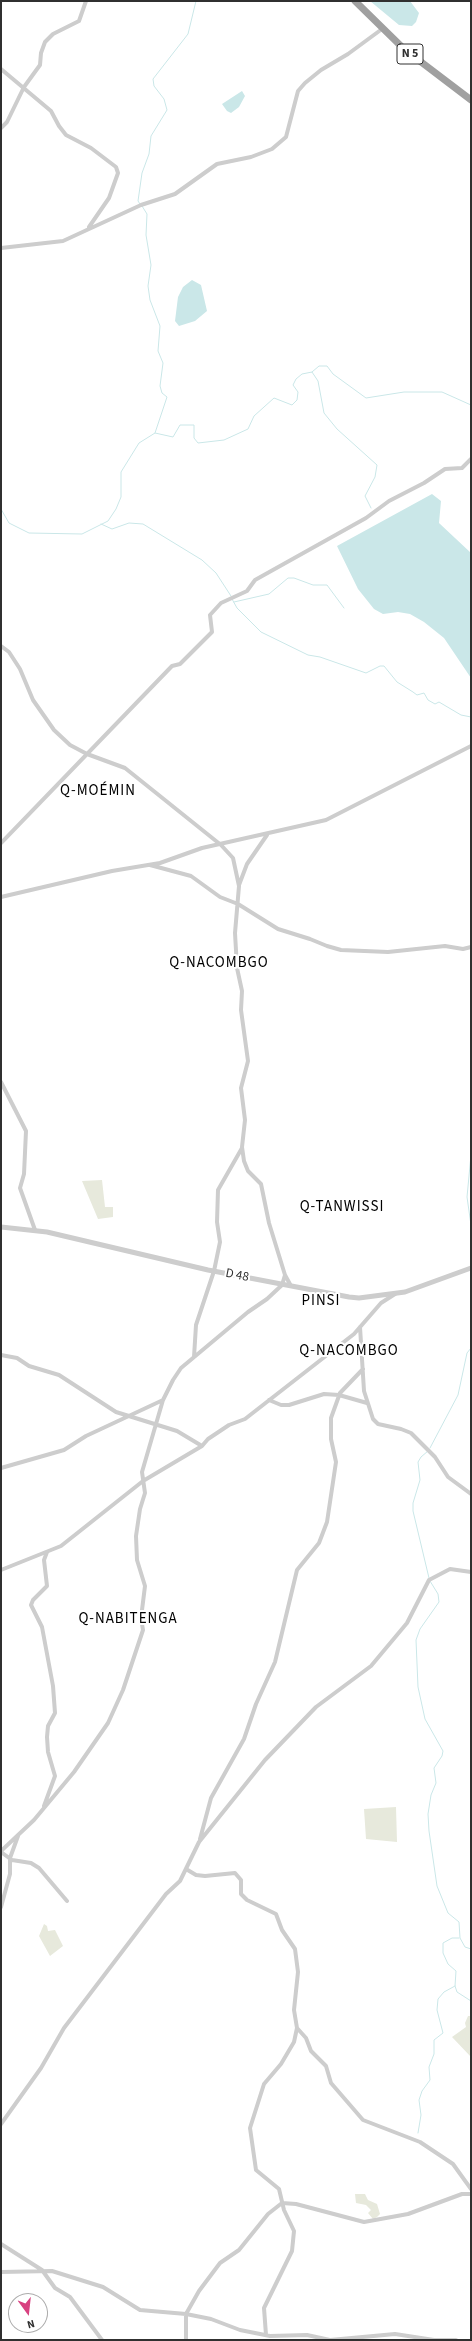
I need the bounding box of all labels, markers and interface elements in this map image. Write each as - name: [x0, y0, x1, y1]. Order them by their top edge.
- road number: N 5: [397, 44, 423, 64]
- district label: Q-MOÉMIN: [60, 783, 136, 801]
- district label: Q-NACOMBGO: [169, 955, 269, 973]
- district label: Q-TANWISSI: [300, 1199, 384, 1217]
- street label: D 48: [224, 1266, 250, 1286]
- district label: PINSI: [301, 1293, 341, 1311]
- district label: Q-NACOMBGO: [299, 1343, 399, 1361]
- district label: Q-NABITENGA: [78, 1611, 178, 1629]
- north arrow: [8, 2293, 48, 2333]
- text: N: [26, 2316, 36, 2332]

